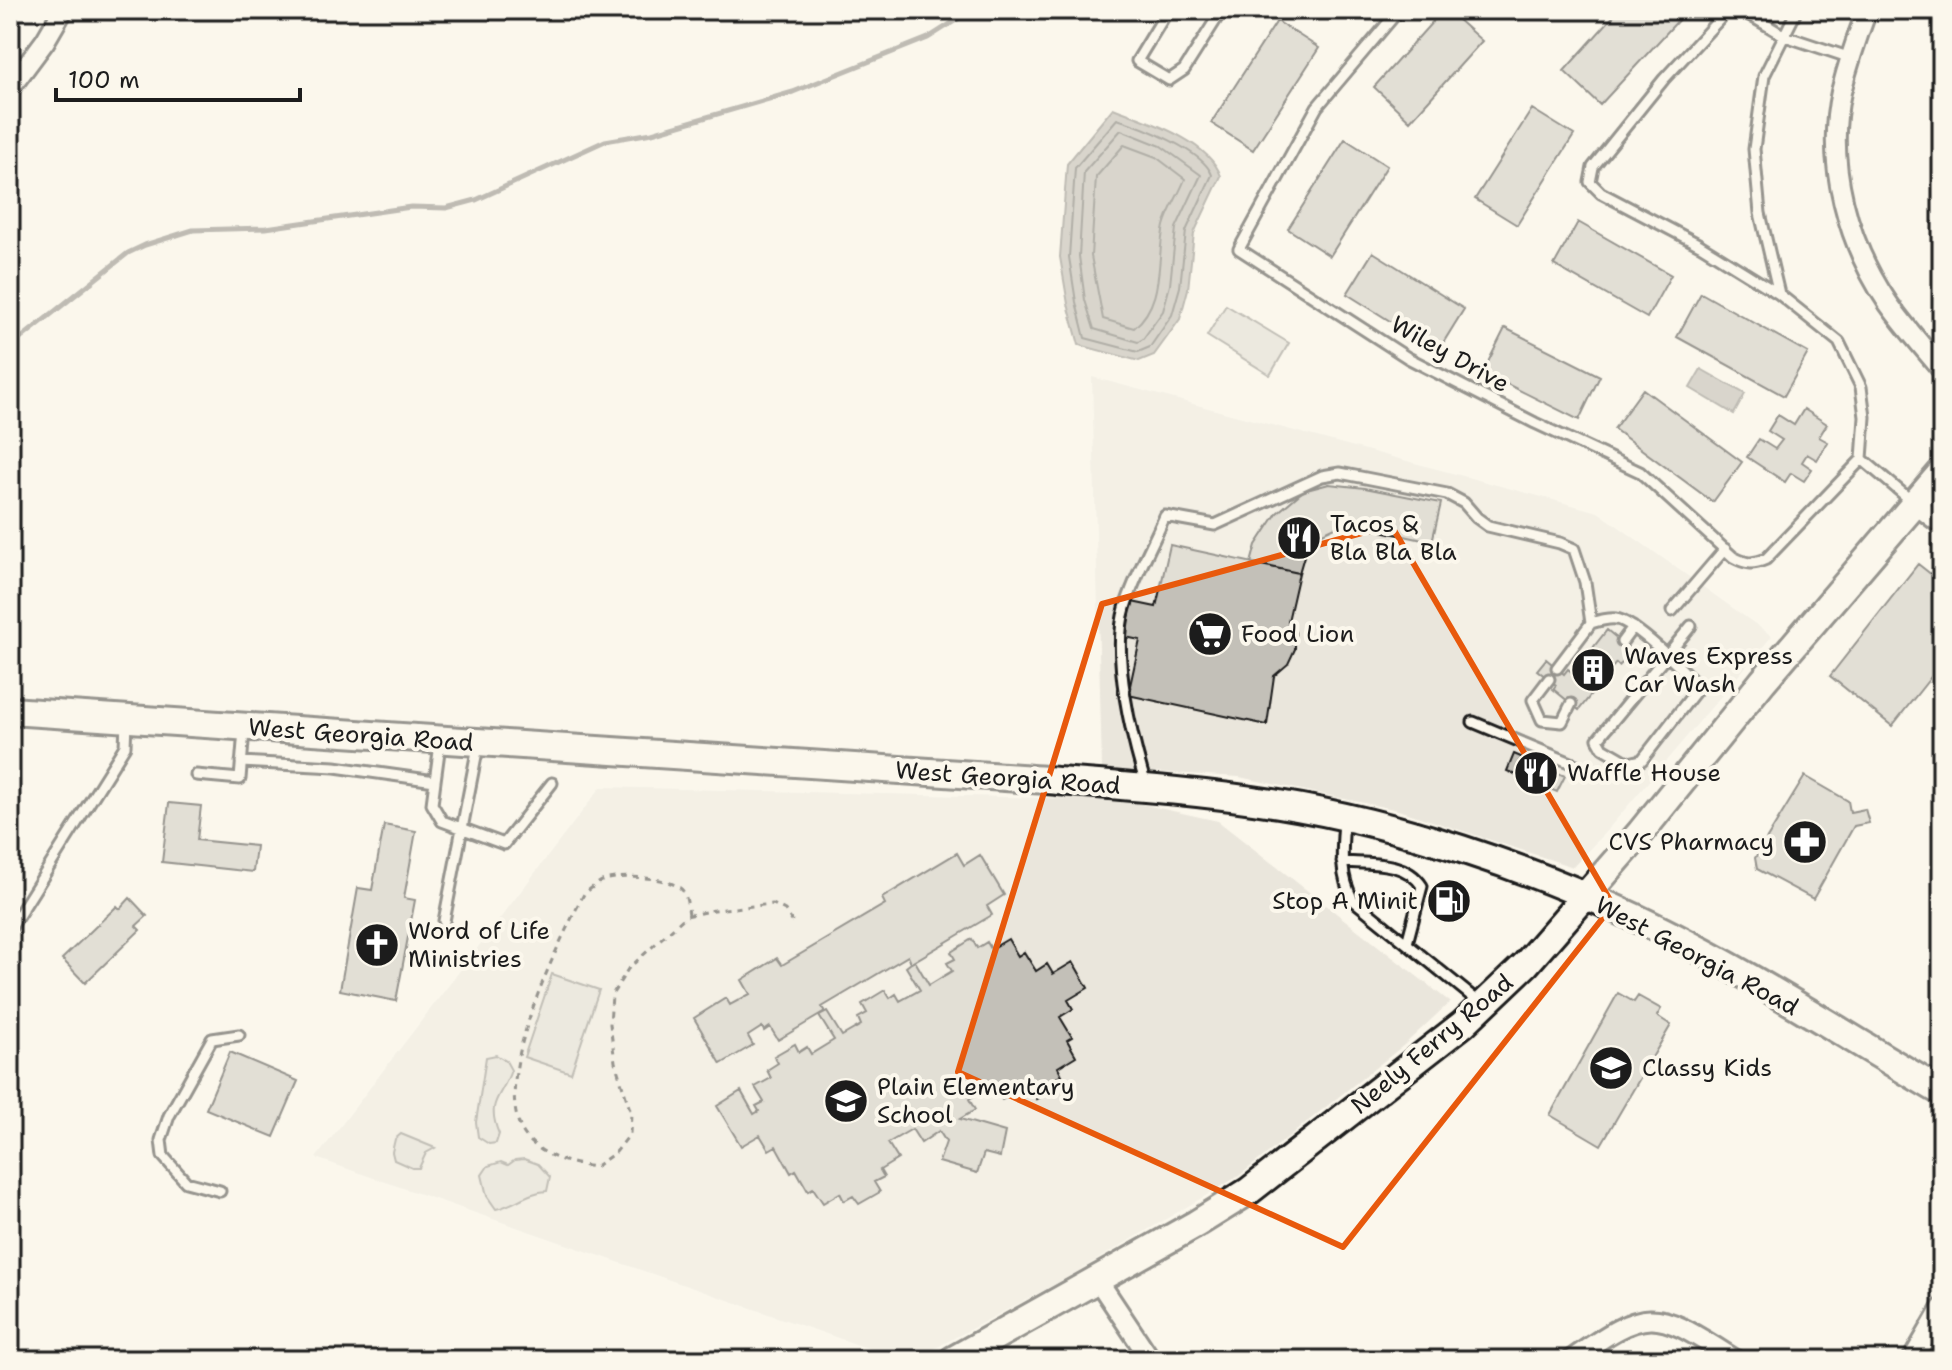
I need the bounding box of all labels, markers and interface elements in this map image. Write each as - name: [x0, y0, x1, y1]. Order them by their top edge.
- scale bar: [56, 52, 300, 102]
- text: 100 m: [68, 64, 140, 96]
- street label: Wiley Drive: [1385, 308, 1515, 400]
- place label: Tacos & Bla Bla Bla: [1330, 508, 1457, 568]
- restaurant icon: Tacos & Bla Bla Bla: [1275, 514, 1323, 562]
- supermarket icon: Food Lion: [1186, 610, 1234, 658]
- place label: Food Lion: [1241, 618, 1354, 650]
- place label: Waves Express Car Wash: [1624, 640, 1793, 700]
- building icon: Waves Express Car Wash: [1569, 646, 1617, 694]
- street label: West Georgia Road: [247, 711, 475, 759]
- restaurant icon: Waffle House: [1512, 749, 1560, 797]
- street label: West Georgia Road: [894, 754, 1122, 802]
- place label: Waffle House: [1567, 757, 1721, 789]
- pharmacy icon: CVS Pharmacy: [1781, 818, 1829, 866]
- place label: CVS Pharmacy: [1609, 826, 1774, 858]
- fuel station icon: Stop A Minit: [1425, 877, 1473, 925]
- place label: Stop A Minit: [1272, 885, 1418, 917]
- street label: West Georgia Road: [1590, 889, 1804, 1023]
- place label: Word of Life Ministries: [408, 915, 550, 975]
- church icon: Word of Life Ministries: [353, 921, 401, 969]
- street label: Neely Ferry Road: [1344, 967, 1520, 1121]
- school or university icon: Classy Kids: [1587, 1044, 1635, 1092]
- place label: Classy Kids: [1642, 1052, 1772, 1084]
- place label: Plain Elementary School: [877, 1071, 1075, 1131]
- school or university icon: Plain Elementary School: [822, 1077, 870, 1125]

